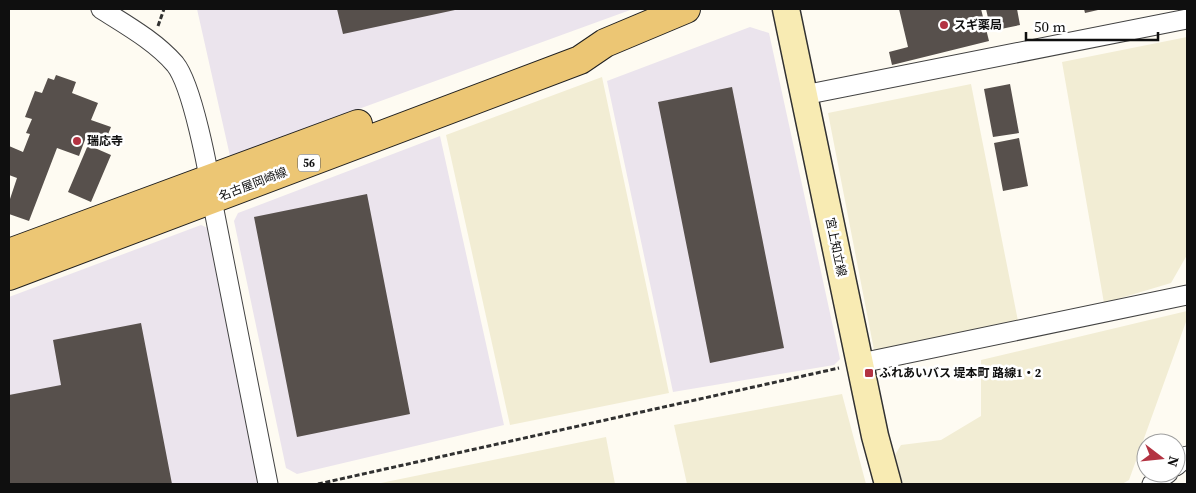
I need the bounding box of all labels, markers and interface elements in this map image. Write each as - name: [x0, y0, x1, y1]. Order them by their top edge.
- scale bar: [1026, 10, 1158, 42]
- text: 50 m: [1034, 16, 1066, 37]
- place label: スギ薬局: [954, 17, 1002, 33]
- marker: スギ薬局: [938, 19, 950, 31]
- place label: 瑞応寺: [87, 133, 123, 149]
- marker: 瑞応寺: [71, 135, 83, 147]
- road number: 56: [298, 154, 320, 172]
- street label: 名古屋岡崎線: [217, 164, 289, 204]
- street label: 宮上知立線: [822, 216, 850, 278]
- place label: ふれあいバス 堤本町 路線1・2: [879, 365, 1042, 381]
- marker: ふれあいバス 堤本町 路線1・2: [863, 367, 875, 379]
- north arrow: [1136, 433, 1186, 483]
- text: N: [1162, 454, 1185, 469]

